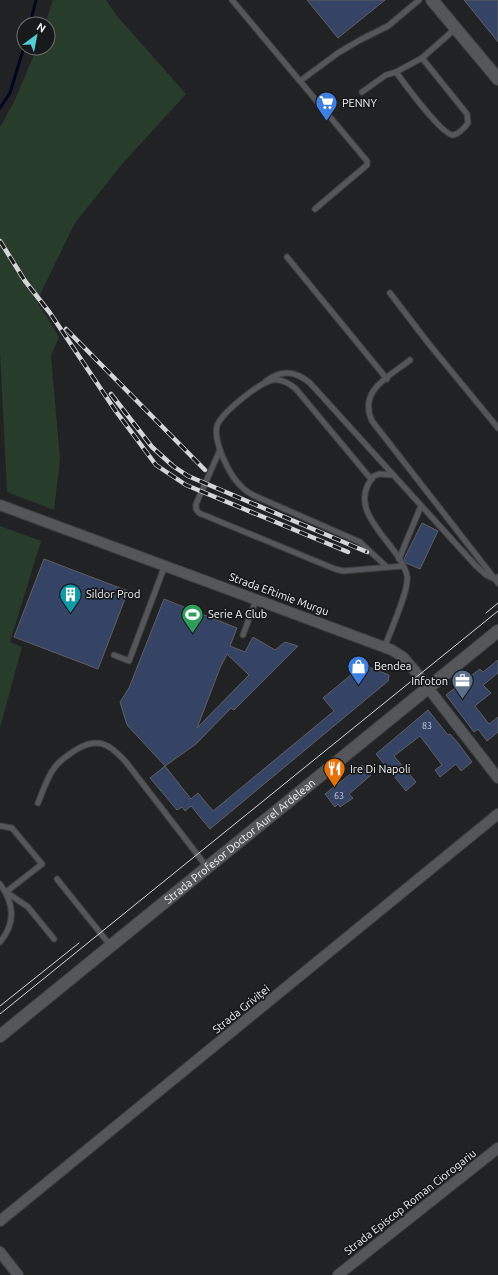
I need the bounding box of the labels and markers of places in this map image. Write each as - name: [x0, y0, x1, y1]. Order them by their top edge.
- supermarket icon: PENNY: [314, 90, 340, 123]
- place label: PENNY: [342, 97, 377, 109]
- building icon: Sildor Prod: [58, 581, 84, 614]
- place label: Sildor Prod: [86, 588, 140, 600]
- sports icon: Serie A Club: [179, 601, 205, 634]
- place label: Serie A Club: [208, 608, 267, 620]
- shop icon: Bendea: [346, 653, 372, 686]
- place label: Bendea: [374, 660, 412, 672]
- office icon: Infoton: [450, 668, 476, 701]
- place label: Infoton: [411, 675, 448, 687]
- restaurant icon: Ire Di Napoli: [321, 756, 347, 789]
- place label: Ire Di Napoli: [350, 763, 410, 775]

